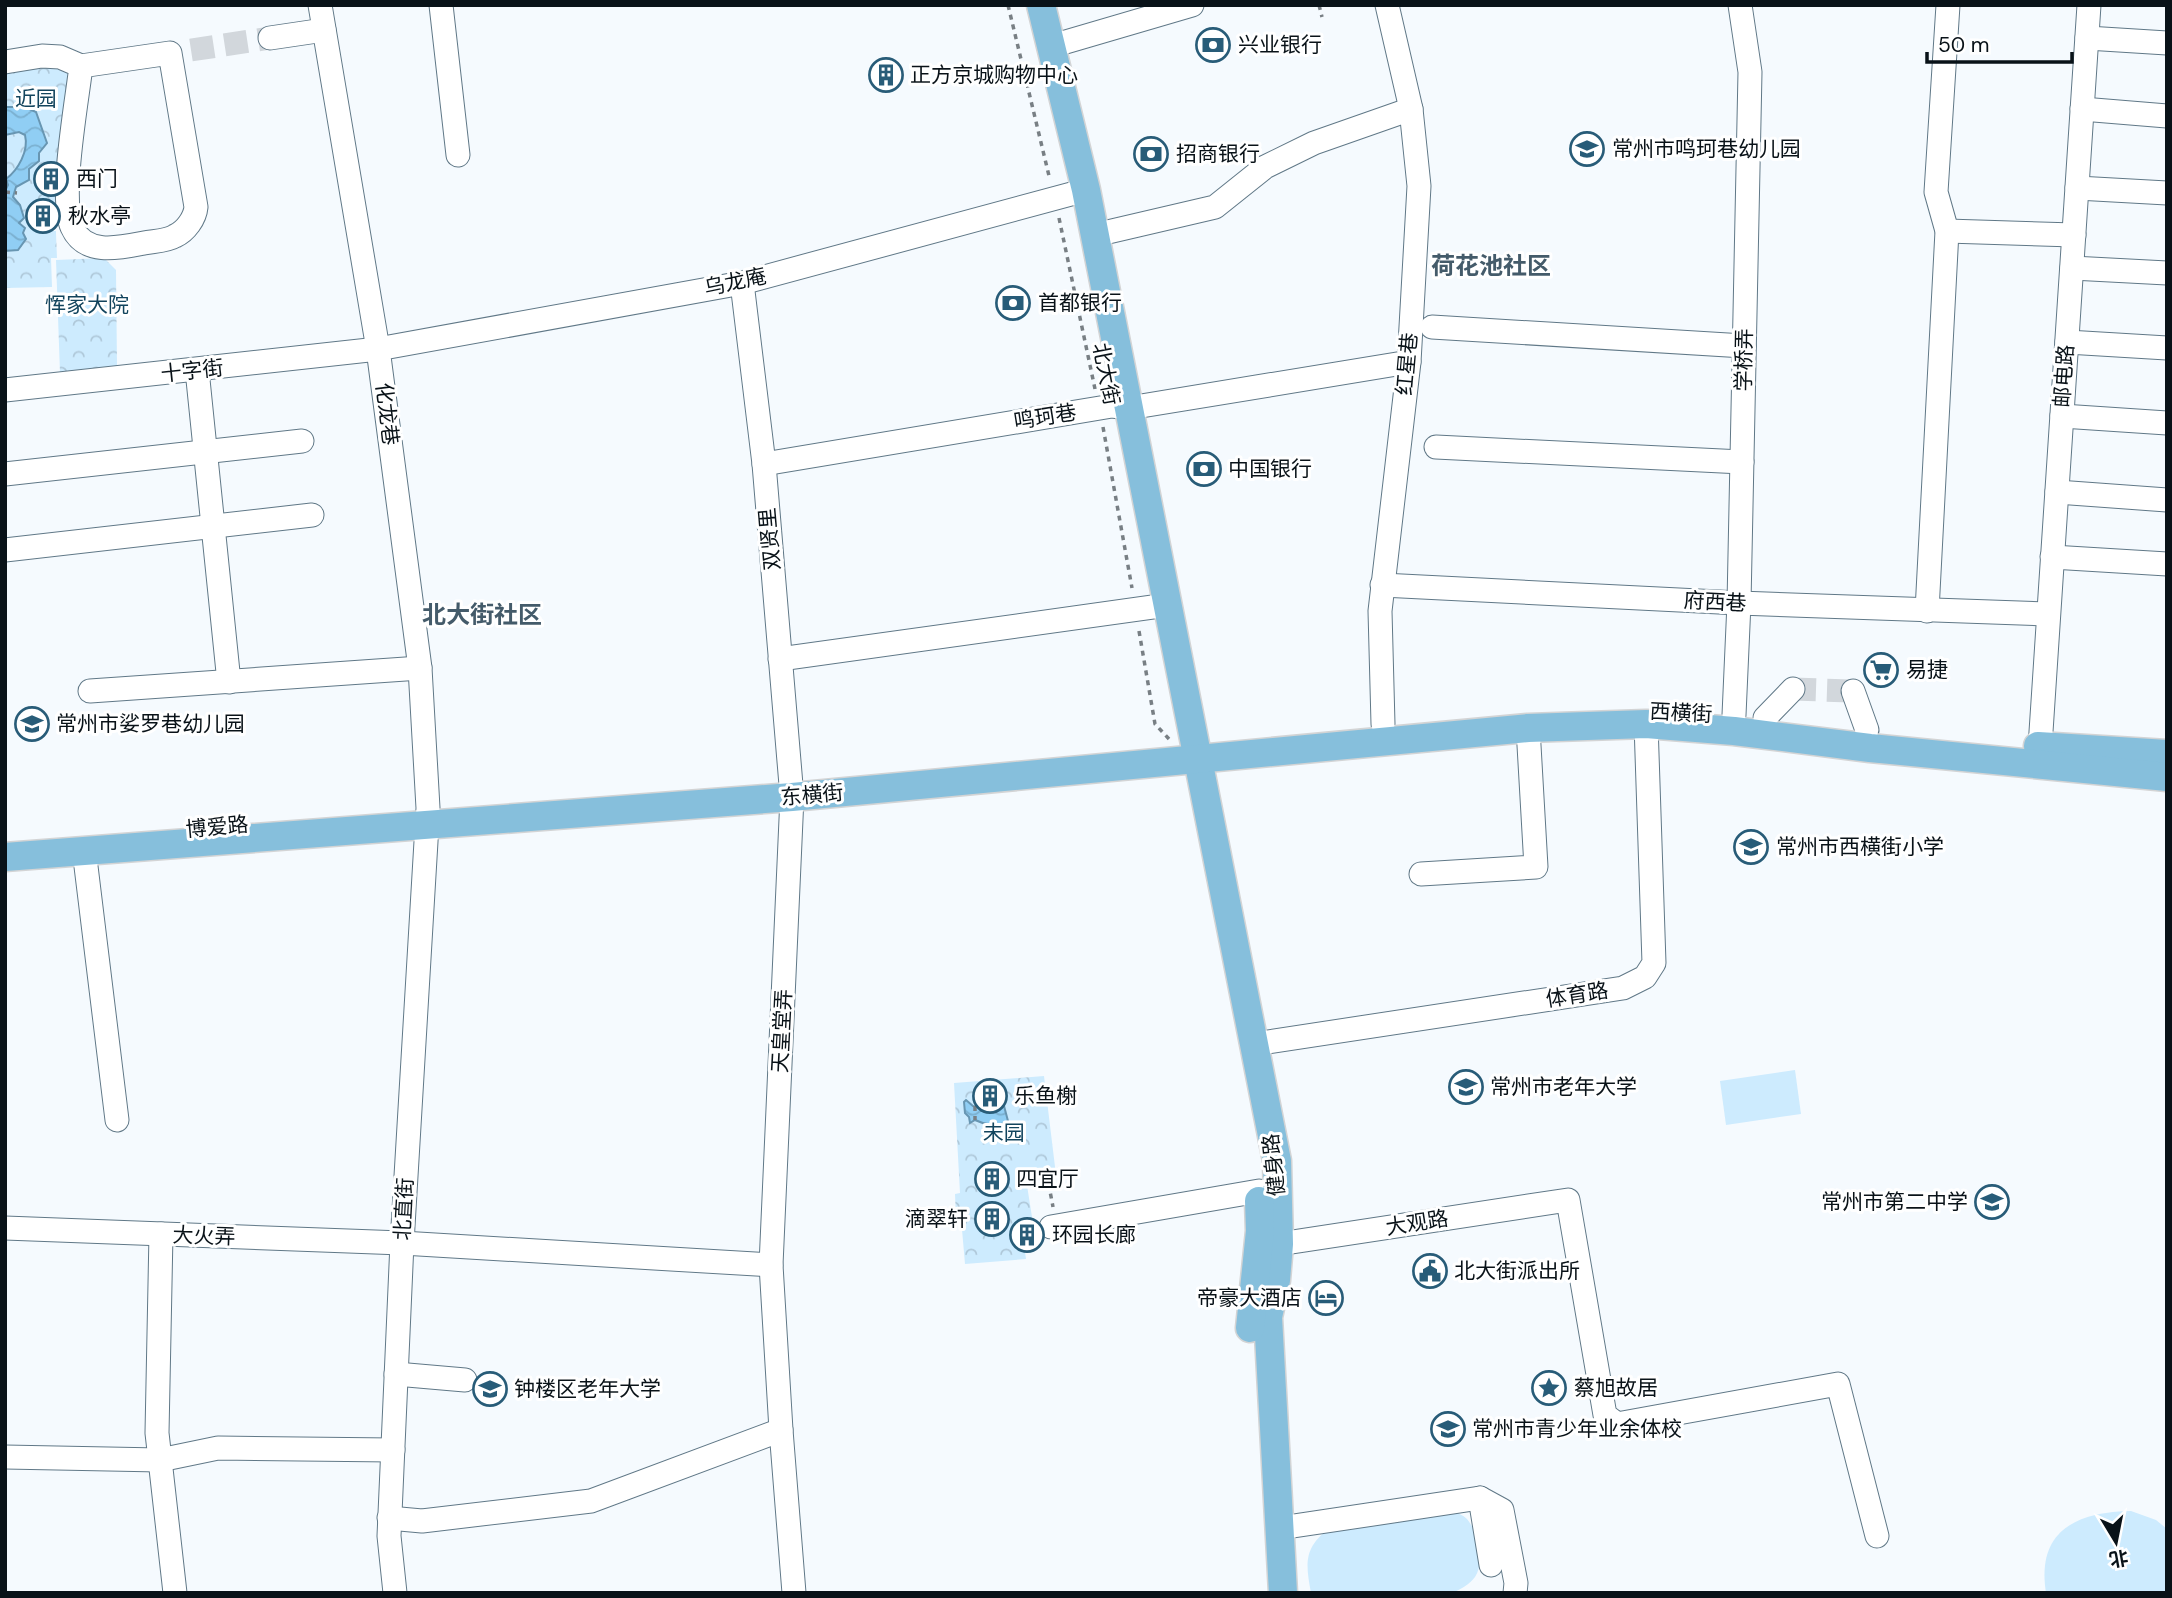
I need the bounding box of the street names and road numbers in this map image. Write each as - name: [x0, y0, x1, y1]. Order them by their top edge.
- street label: 乌龙庵: [701, 262, 769, 302]
- street label: 学桥弄: [1729, 328, 1759, 392]
- street label: 红星巷: [1390, 331, 1424, 397]
- street label: 北大街: [1086, 340, 1126, 408]
- street label: 邮电路: [2048, 344, 2080, 408]
- street label: 十字街: [159, 354, 225, 388]
- street label: 化龙巷: [369, 381, 405, 447]
- street label: 鸣珂巷: [1012, 398, 1078, 436]
- street label: 双贤里: [753, 506, 787, 572]
- street label: 府西巷: [1683, 586, 1747, 618]
- street label: 西横街: [1649, 697, 1713, 729]
- street label: 东横街: [779, 778, 845, 812]
- street label: 博爱路: [184, 810, 250, 844]
- street label: 体育路: [1544, 976, 1610, 1014]
- street label: 天皇堂弄: [766, 988, 798, 1074]
- street label: 健身路: [1257, 1132, 1291, 1198]
- street label: 北直街: [388, 1177, 420, 1241]
- street label: 大观路: [1384, 1204, 1450, 1242]
- street label: 大火弄: [172, 1221, 236, 1251]

